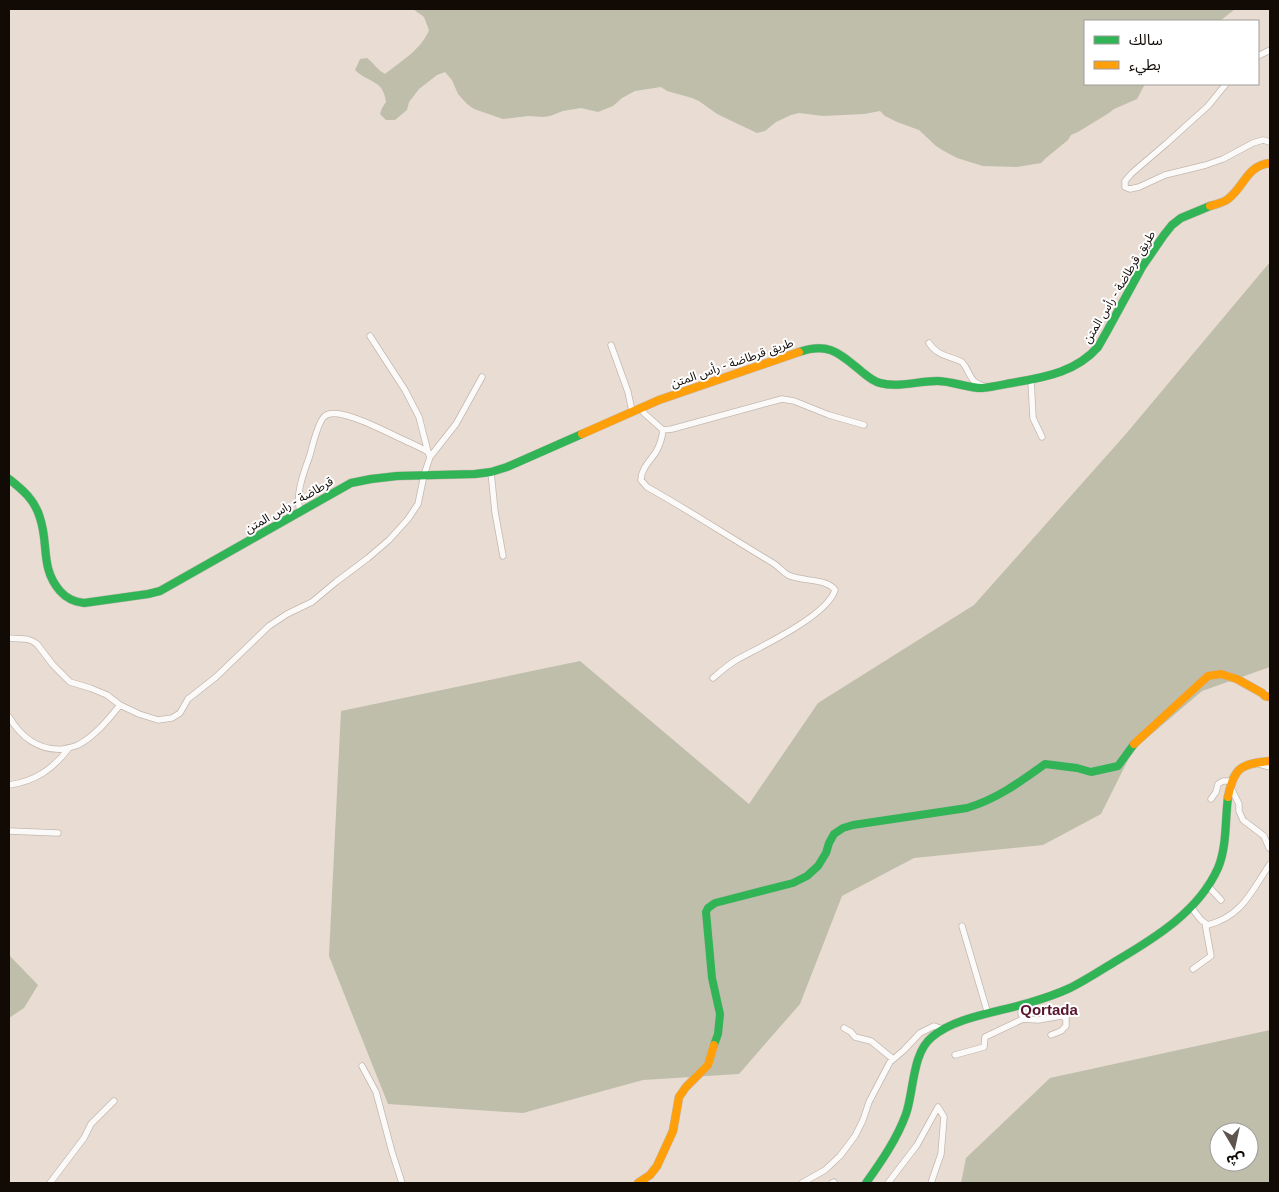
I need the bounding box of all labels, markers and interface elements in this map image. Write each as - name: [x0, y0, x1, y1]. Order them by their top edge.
- legend: [1084, 20, 1259, 85]
- text: سالك: [1129, 31, 1163, 48]
- text: بطيء: [1129, 56, 1161, 76]
- street label: طريق قرطاضة - رأس المتن: [1079, 228, 1159, 346]
- street label: طريق قرطاضة - رأس المتن: [669, 335, 795, 392]
- street label: قرطاضة - راس المتن: [242, 474, 336, 536]
- district label: Qortada: [1020, 1001, 1078, 1018]
- north arrow: [1209, 1122, 1259, 1172]
- text: ش: [1225, 1150, 1247, 1169]

